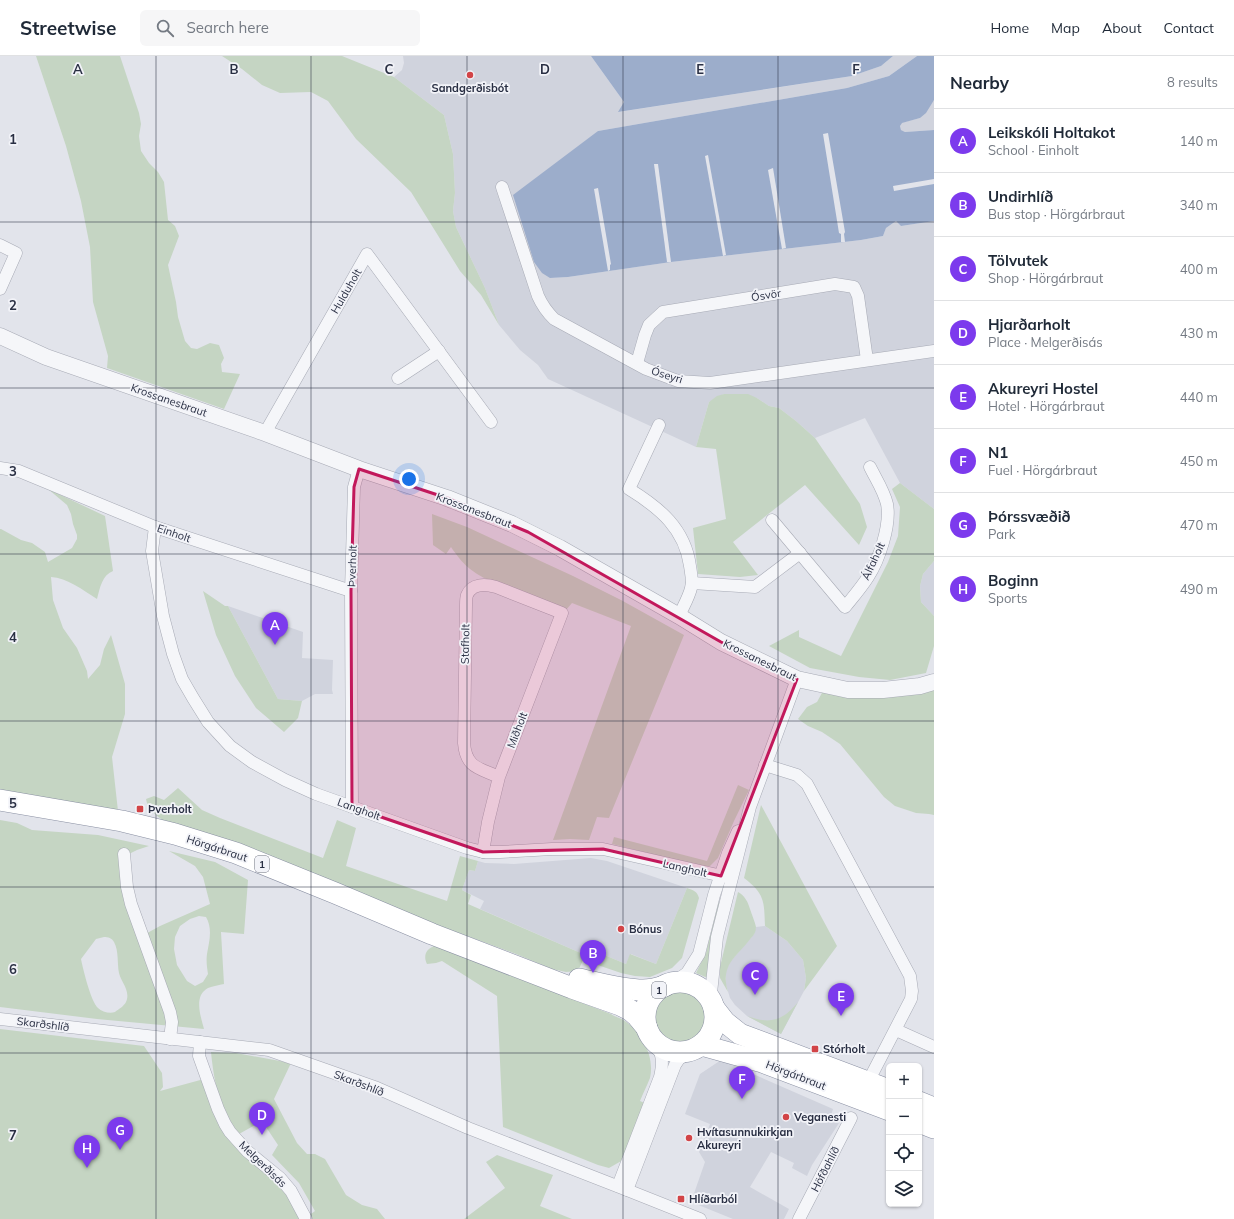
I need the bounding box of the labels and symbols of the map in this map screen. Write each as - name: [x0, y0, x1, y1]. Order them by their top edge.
- text: A: [73, 61, 83, 77]
- text: B: [230, 61, 239, 77]
- text: C: [385, 61, 394, 77]
- text: D: [540, 61, 550, 77]
- text: E: [696, 61, 704, 77]
- text: F: [852, 61, 860, 77]
- marker: Sandgerðisbót: [465, 70, 475, 80]
- place label: Sandgerðisbót: [432, 81, 508, 95]
- text: 1: [9, 131, 17, 147]
- street label: Hulduholt: [328, 266, 365, 316]
- street label: Ósvör: [750, 286, 782, 304]
- text: 2: [9, 297, 17, 313]
- street label: Óseyri: [649, 364, 685, 386]
- street label: Krossanesbraut: [129, 380, 209, 420]
- text: 3: [9, 463, 17, 479]
- your location: [399, 469, 419, 489]
- street label: Krossanesbraut: [434, 489, 514, 531]
- street label: Einholt: [155, 521, 193, 545]
- street label: Álfaholt: [858, 540, 888, 582]
- street label: Þverholt: [344, 545, 360, 587]
- pin: A: [262, 612, 288, 645]
- street label: Stafholt: [458, 624, 472, 664]
- text: 4: [9, 629, 17, 645]
- street label: Krossanesbraut: [721, 636, 799, 684]
- street label: Miðholt: [504, 710, 530, 750]
- text: 5: [9, 795, 17, 811]
- street label: Langholt: [336, 795, 383, 823]
- place label: Þverholt: [148, 802, 192, 816]
- marker: Þverholt: [135, 804, 145, 814]
- street label: Hörgárbraut: [185, 832, 249, 864]
- road number: 1: [255, 856, 269, 872]
- street label: Langholt: [662, 856, 709, 880]
- place label: Bónus: [629, 922, 662, 936]
- marker: Bónus: [616, 924, 626, 934]
- pin: B: [580, 940, 606, 973]
- text: 6: [9, 961, 17, 977]
- pin: C: [742, 962, 768, 995]
- road number: 1: [652, 982, 666, 998]
- pin: E: [828, 983, 854, 1016]
- street label: Skarðshlíð: [16, 1014, 70, 1034]
- place label: Stórholt: [823, 1042, 865, 1056]
- marker: Stórholt: [810, 1044, 820, 1054]
- street label: Hörgárbraut: [764, 1057, 828, 1093]
- pin: F: [729, 1066, 755, 1099]
- street label: Skarðshlíð: [332, 1067, 386, 1099]
- pin: D: [249, 1102, 275, 1135]
- place label: Veganesti: [793, 1110, 846, 1124]
- marker: Veganesti: [781, 1112, 791, 1122]
- pin: G: [107, 1117, 133, 1150]
- place label: Hvítasunnukirkjan Akureyri: [697, 1125, 793, 1152]
- text: 7: [9, 1127, 17, 1143]
- marker: Hvítasunnukirkjan Akureyri: [684, 1133, 694, 1143]
- pin: H: [74, 1135, 100, 1168]
- street label: Melgerðisás: [236, 1138, 290, 1190]
- street label: Höfðahlíð: [808, 1144, 842, 1194]
- place label: Hlíðarból: [689, 1192, 737, 1206]
- marker: Hlíðarból: [676, 1194, 686, 1204]

